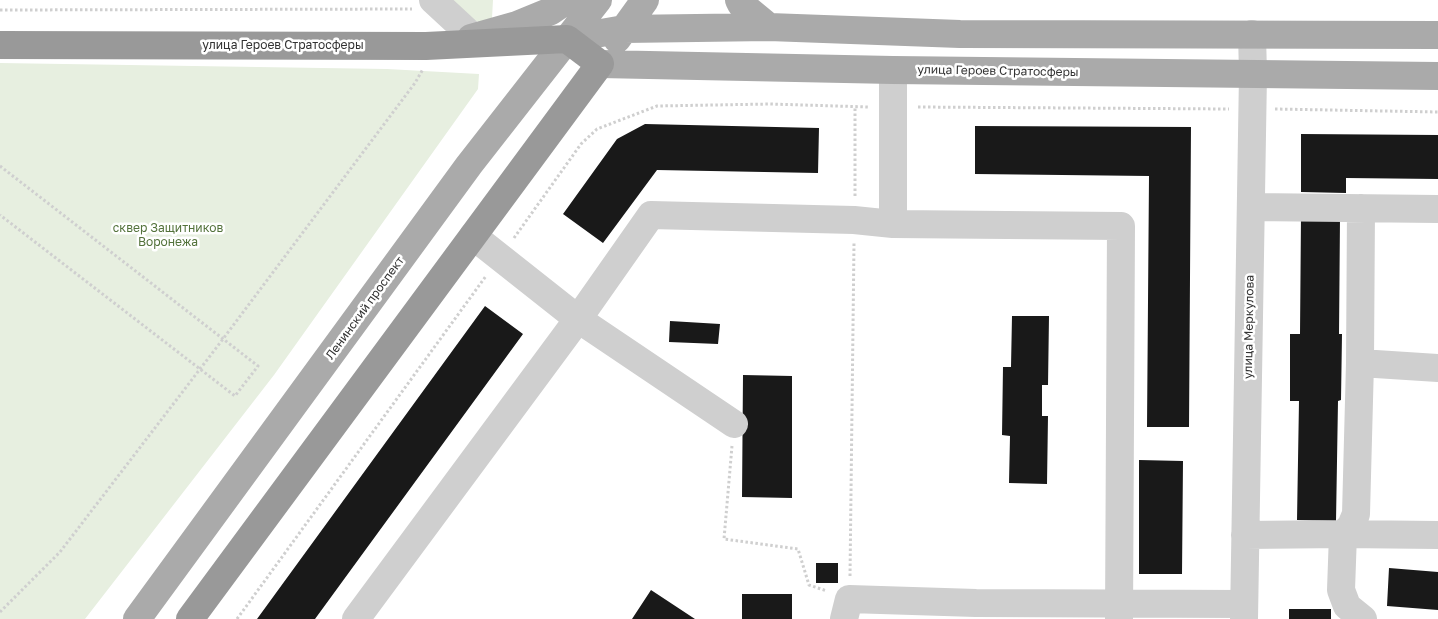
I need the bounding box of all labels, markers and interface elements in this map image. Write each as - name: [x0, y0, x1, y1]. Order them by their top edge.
- street label: улица Героев Стратосферы: [202, 38, 364, 52]
- street label: улица Героев Стратосферы: [917, 62, 1079, 80]
- park label: сквер Защитников Воронежа: [113, 221, 223, 249]
- street label: Ленинский проспект: [323, 254, 407, 362]
- street label: улица Меркулова: [1241, 275, 1257, 379]

